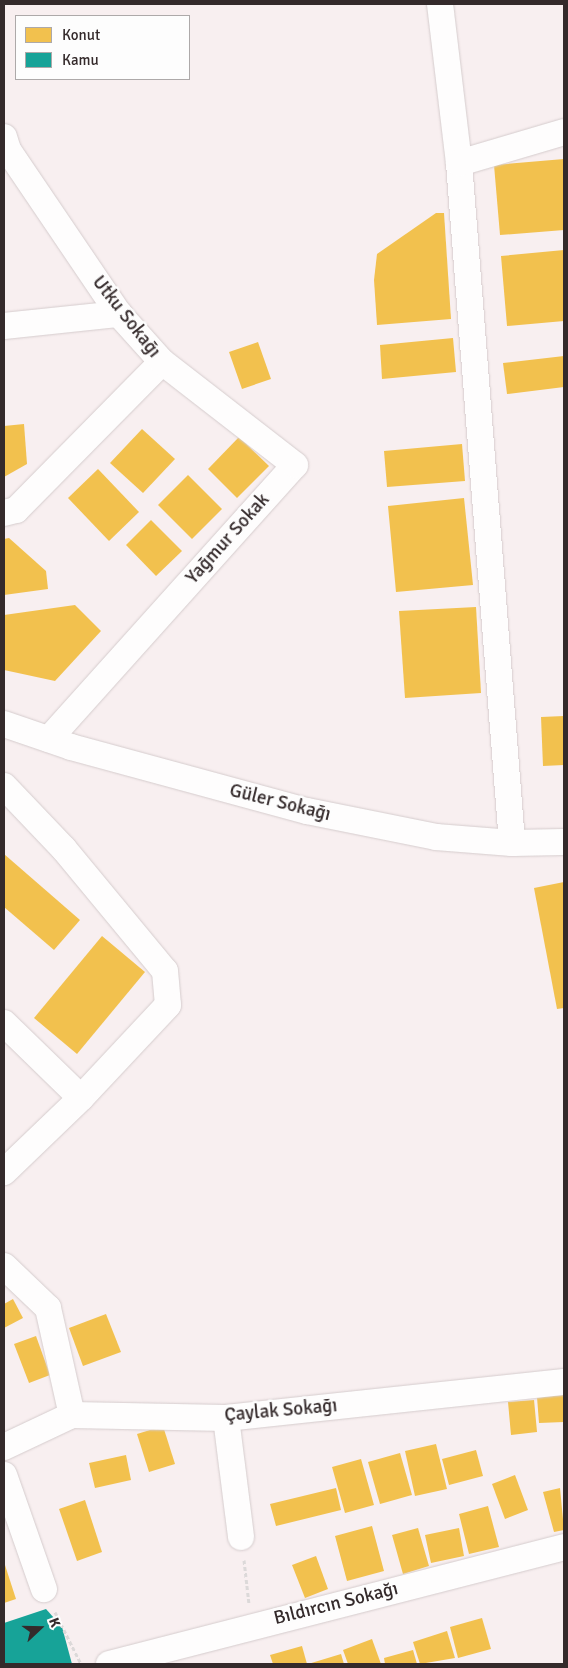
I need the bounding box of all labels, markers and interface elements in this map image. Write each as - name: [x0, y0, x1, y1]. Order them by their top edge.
- legend: [15, 15, 190, 80]
- text: Konut: [62, 26, 100, 44]
- text: Kamu: [62, 51, 99, 69]
- street label: Utku Sokağı: [87, 271, 165, 363]
- street label: Yağmur Sokak: [181, 489, 275, 589]
- street label: Güler Sokağı: [227, 779, 333, 827]
- street label: Çaylak Sokağı: [224, 1395, 338, 1427]
- street label: Bıldırcın Sokağı: [271, 1578, 401, 1630]
- north arrow: [15, 1603, 65, 1653]
- text: K: [45, 1615, 64, 1630]

